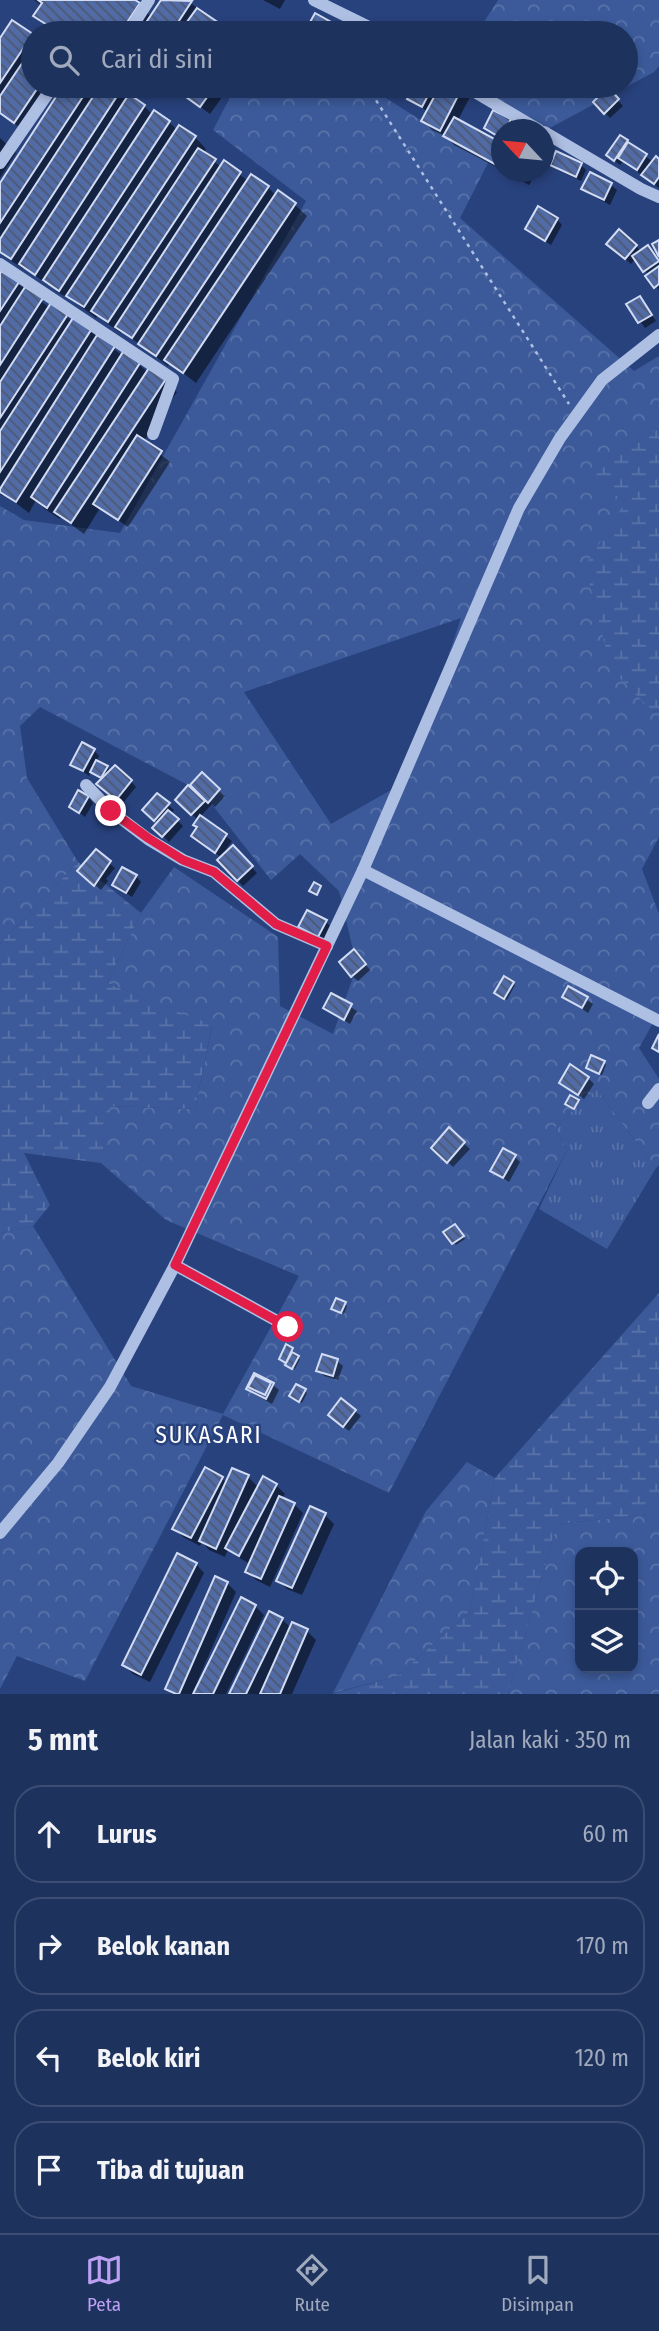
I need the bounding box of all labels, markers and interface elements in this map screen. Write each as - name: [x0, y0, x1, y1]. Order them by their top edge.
- search box: [21, 21, 638, 98]
- icon: search: [45, 41, 83, 79]
- text: Cari di sini: [101, 44, 213, 75]
- north arrow: [491, 119, 554, 182]
- route end: [95, 795, 126, 826]
- route start: [272, 1311, 303, 1342]
- district label: SUKASARI: [155, 1421, 263, 1449]
- map controls: [575, 1547, 638, 1673]
- button: locate: [575, 1547, 638, 1610]
- button: layers: [575, 1610, 638, 1673]
- text: 5 mnt: [28, 1722, 98, 1758]
- text: Jalan kaki · 350 m: [469, 1726, 631, 1754]
- icon: ahead: [30, 1815, 68, 1853]
- text: Lurus: [97, 1819, 157, 1850]
- text: 60 m: [583, 1820, 629, 1848]
- icon: right: [30, 1927, 68, 1965]
- text: Belok kanan: [97, 1931, 230, 1962]
- text: 170 m: [576, 1932, 629, 1960]
- icon: left: [30, 2039, 68, 2077]
- text: Belok kiri: [97, 2043, 200, 2074]
- text: 120 m: [575, 2044, 629, 2072]
- icon: arrive: [30, 2151, 68, 2189]
- text: Tiba di tujuan: [97, 2155, 244, 2186]
- tab: Peta: [85, 2251, 123, 2316]
- tab: Rute: [293, 2251, 331, 2316]
- tab: Disimpan: [501, 2251, 574, 2316]

